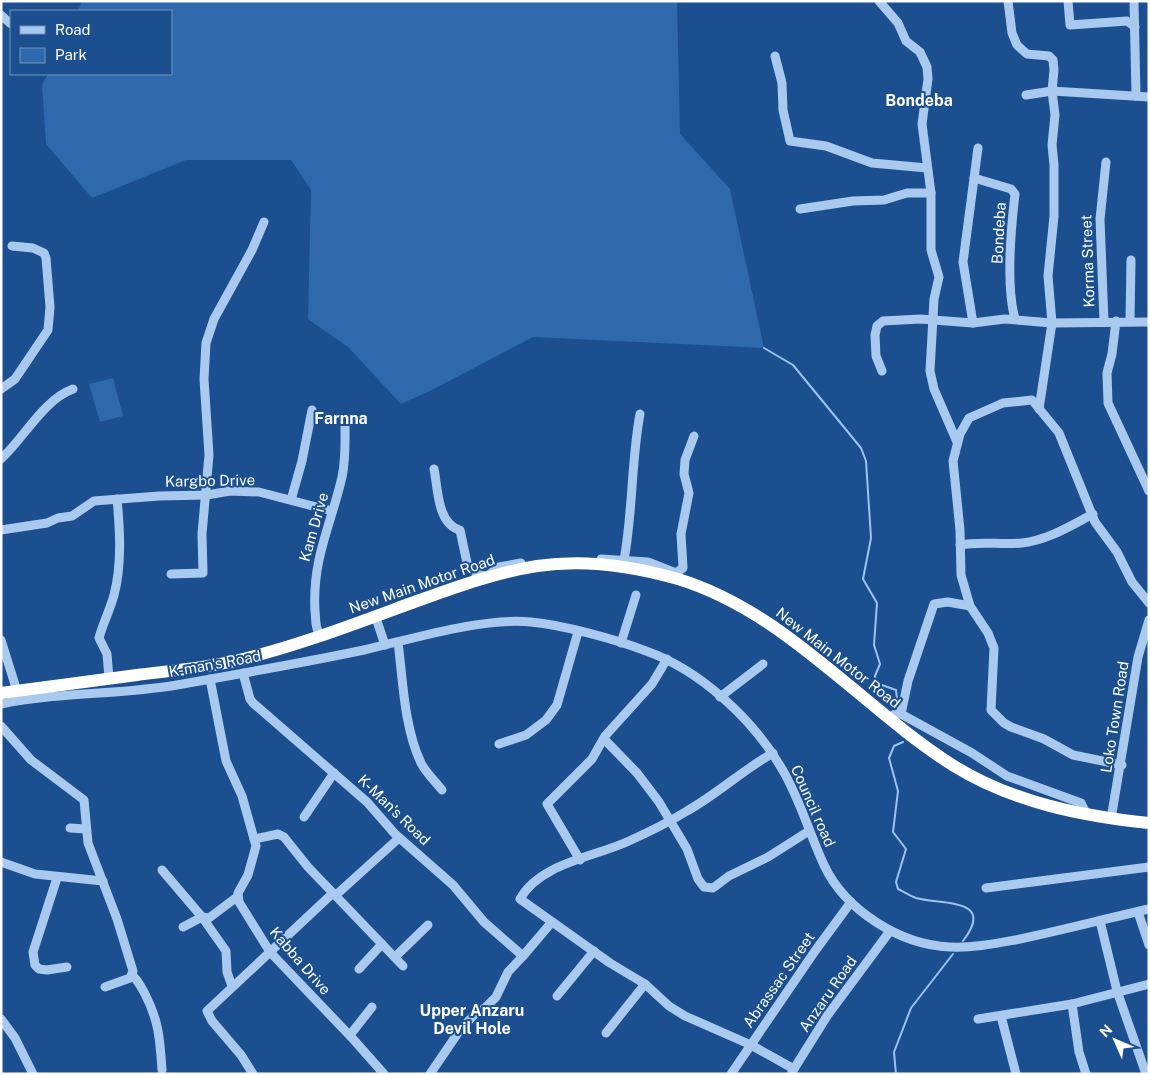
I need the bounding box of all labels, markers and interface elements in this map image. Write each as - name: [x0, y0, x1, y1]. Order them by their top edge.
- legend: [10, 10, 172, 75]
- text: Road: [55, 21, 91, 38]
- text: Park: [55, 46, 87, 63]
- district label: Bondeba: [885, 91, 953, 110]
- street label: Bondeba: [988, 202, 1009, 264]
- street label: Korma Street: [1077, 214, 1098, 308]
- district label: Farnna: [314, 409, 368, 428]
- street label: Kargbo Drive: [165, 471, 255, 490]
- street label: Kam Drive: [296, 490, 331, 563]
- street label: New Main Motor Road: [347, 551, 497, 616]
- street label: New Main Motor Road: [773, 604, 904, 711]
- street label: K-man's Road: [167, 647, 262, 680]
- street label: Loko Town Road: [1097, 660, 1132, 774]
- street label: Council road: [788, 762, 839, 849]
- street label: K-Man's Road: [355, 771, 434, 848]
- street label: Kabba Drive: [266, 923, 334, 998]
- street label: Abrassac Street: [739, 929, 818, 1031]
- street label: Anzaru Road: [795, 953, 860, 1035]
- district label: Upper Anzaru Devil Hole: [420, 1001, 524, 1038]
- north arrow: [1090, 1015, 1140, 1065]
- text: N: [1096, 1021, 1115, 1040]

